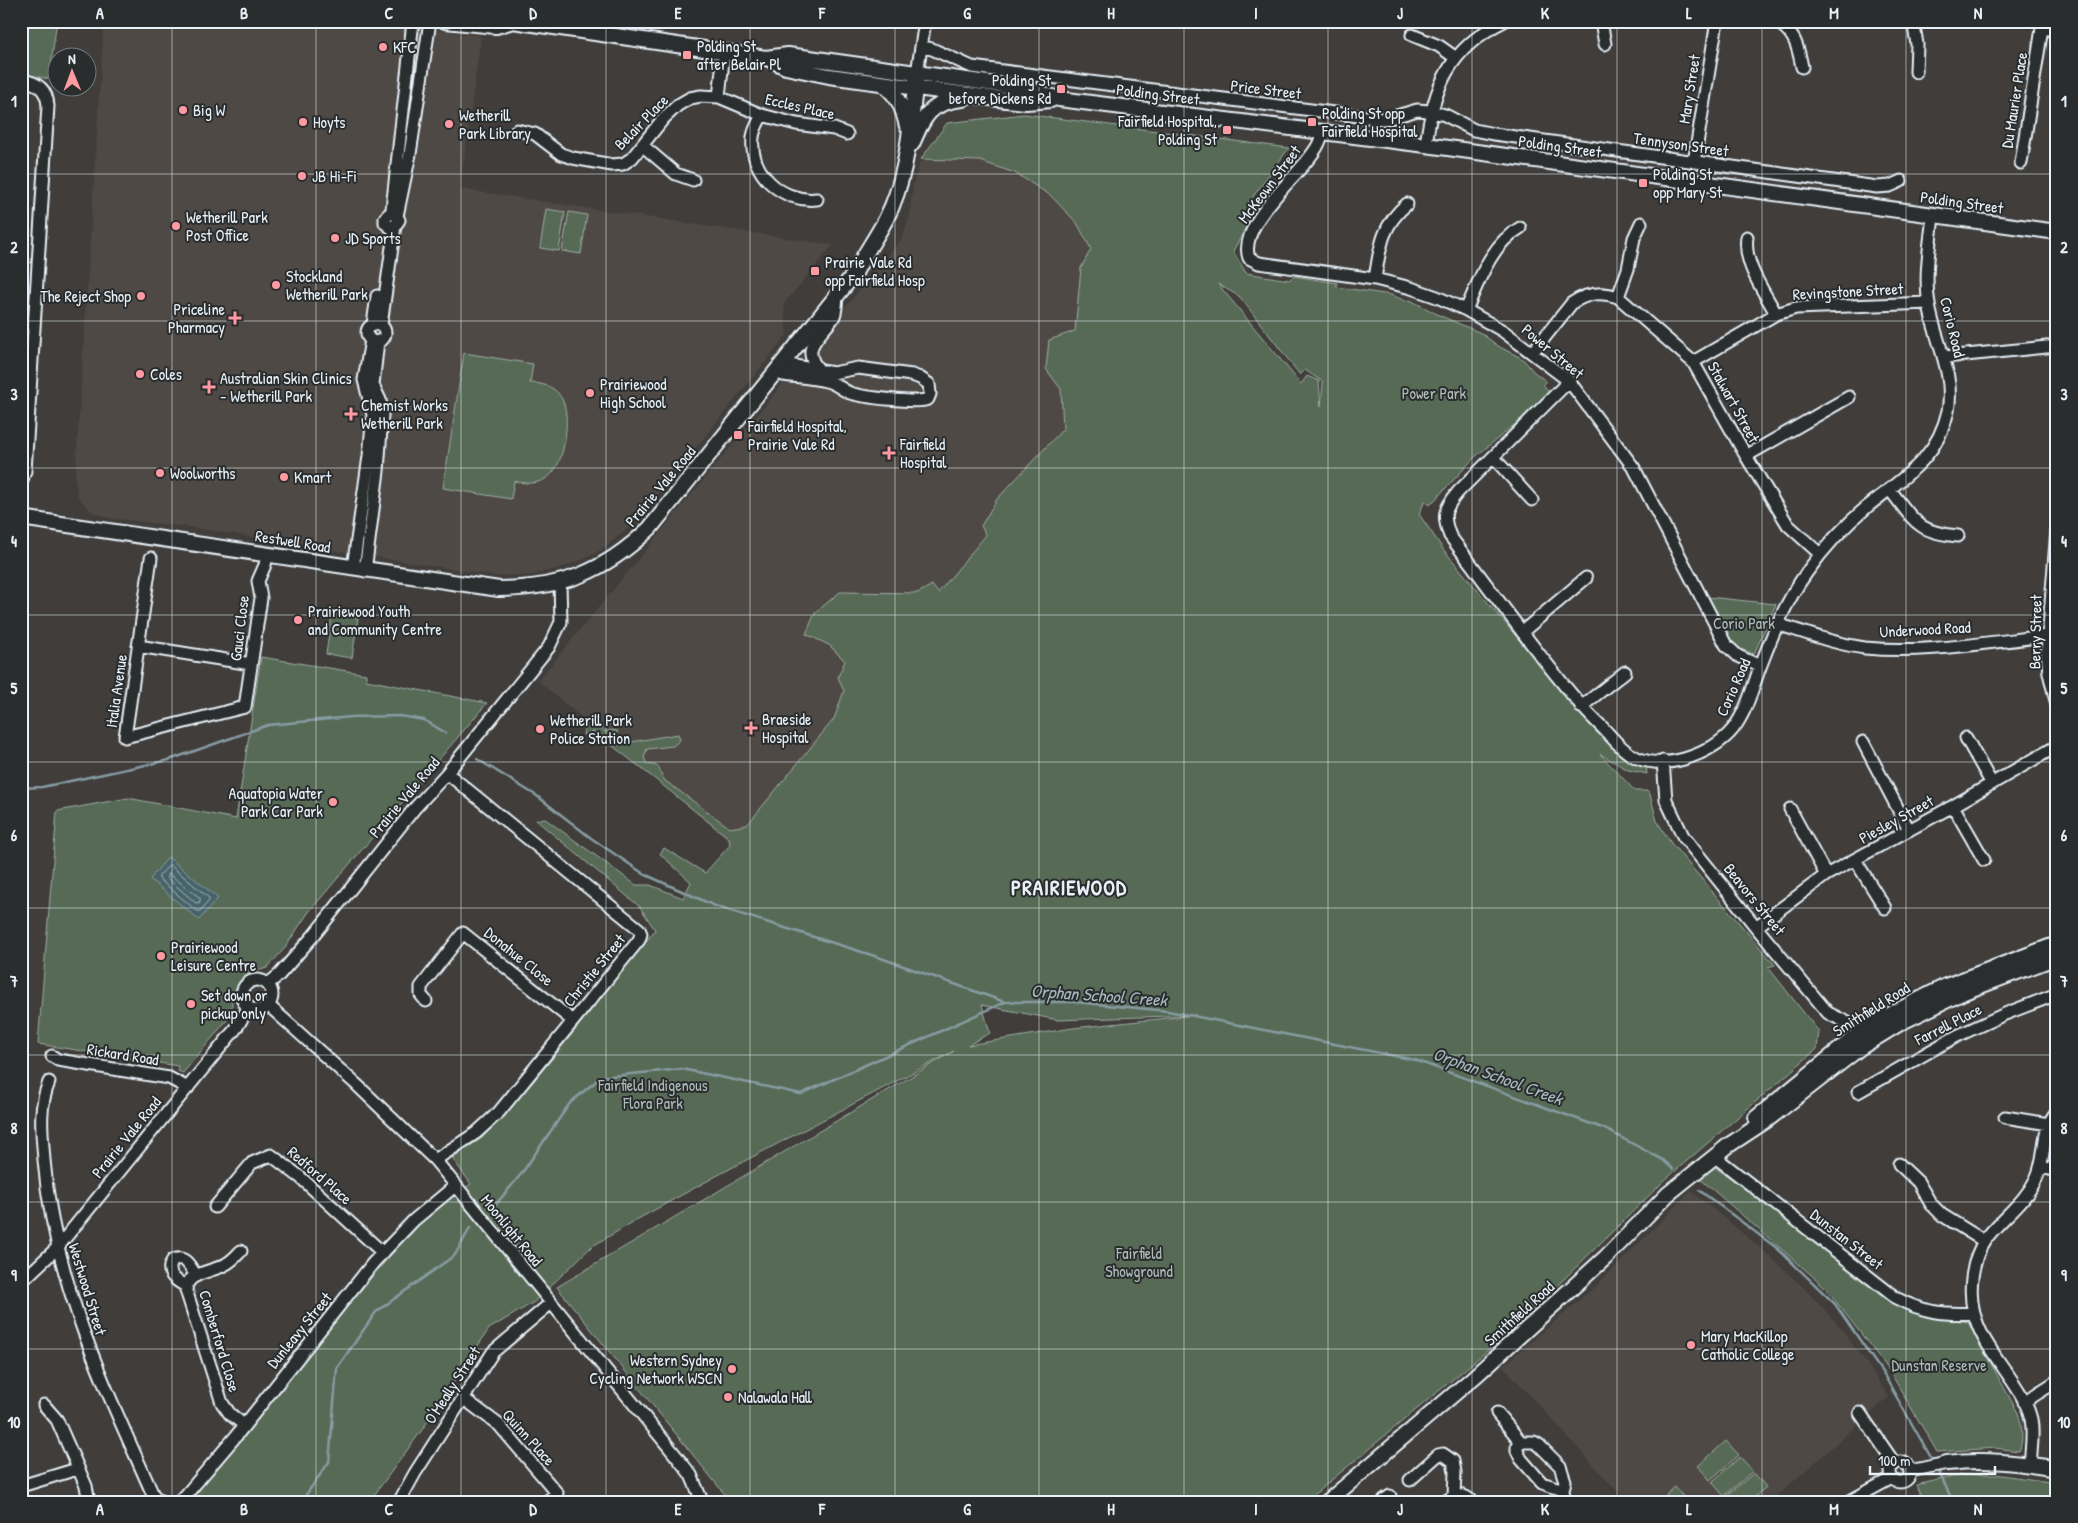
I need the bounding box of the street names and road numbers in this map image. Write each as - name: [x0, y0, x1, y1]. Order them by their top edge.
- street label: Du Maurier Place: [1996, 50, 2033, 149]
- street label: Mary Street: [1673, 52, 1705, 125]
- street label: Price Street: [1229, 74, 1303, 104]
- street label: Polding Street: [1115, 78, 1201, 110]
- street label: Eccles Place: [763, 87, 838, 125]
- street label: Belair Place: [609, 89, 673, 155]
- street label: Tennyson Street: [1632, 126, 1730, 162]
- street label: Polding Street: [1517, 129, 1603, 163]
- street label: McKeown Street: [1232, 140, 1306, 228]
- street label: Polding Street: [1919, 185, 2005, 219]
- street label: Revingstone Street: [1792, 277, 1904, 305]
- street label: Corio Road: [1935, 295, 1971, 359]
- street label: Power Street: [1517, 318, 1589, 384]
- street label: Stalwart Street: [1703, 357, 1766, 447]
- street label: Prairie Vale Road: [620, 441, 700, 531]
- street label: Restwell Road: [254, 524, 332, 558]
- street label: Gauci Close: [224, 593, 254, 662]
- street label: Berry Street: [2023, 594, 2047, 669]
- street label: Underwood Road: [1879, 616, 1971, 642]
- street label: Italia Avenue: [100, 652, 132, 729]
- street label: Corio Road: [1710, 655, 1756, 719]
- street label: Prairie Vale Road: [364, 752, 444, 842]
- street label: Piesley Street: [1855, 789, 1938, 849]
- street label: Beavors Street: [1719, 858, 1791, 940]
- street label: Donahue Close: [480, 921, 559, 991]
- street label: Christie Street: [558, 929, 630, 1011]
- street label: Smithfield Road: [1828, 977, 1914, 1041]
- street label: Farrell Place: [1910, 997, 1986, 1051]
- street label: Rickard Road: [86, 1037, 160, 1071]
- street label: Prairie Vale Road: [86, 1091, 166, 1183]
- street label: Redford Place: [283, 1141, 357, 1210]
- street label: Moonlight Road: [476, 1189, 548, 1271]
- street label: Dunstan Street: [1806, 1203, 1889, 1275]
- street label: Westwood Street: [64, 1240, 113, 1338]
- street label: Smithfield Road: [1479, 1276, 1559, 1350]
- street label: Comberford Close: [194, 1287, 246, 1395]
- street label: Dunleavy Street: [261, 1287, 337, 1373]
- street label: O'Meally Street: [419, 1342, 486, 1428]
- street label: Quinn Place: [498, 1404, 561, 1471]

